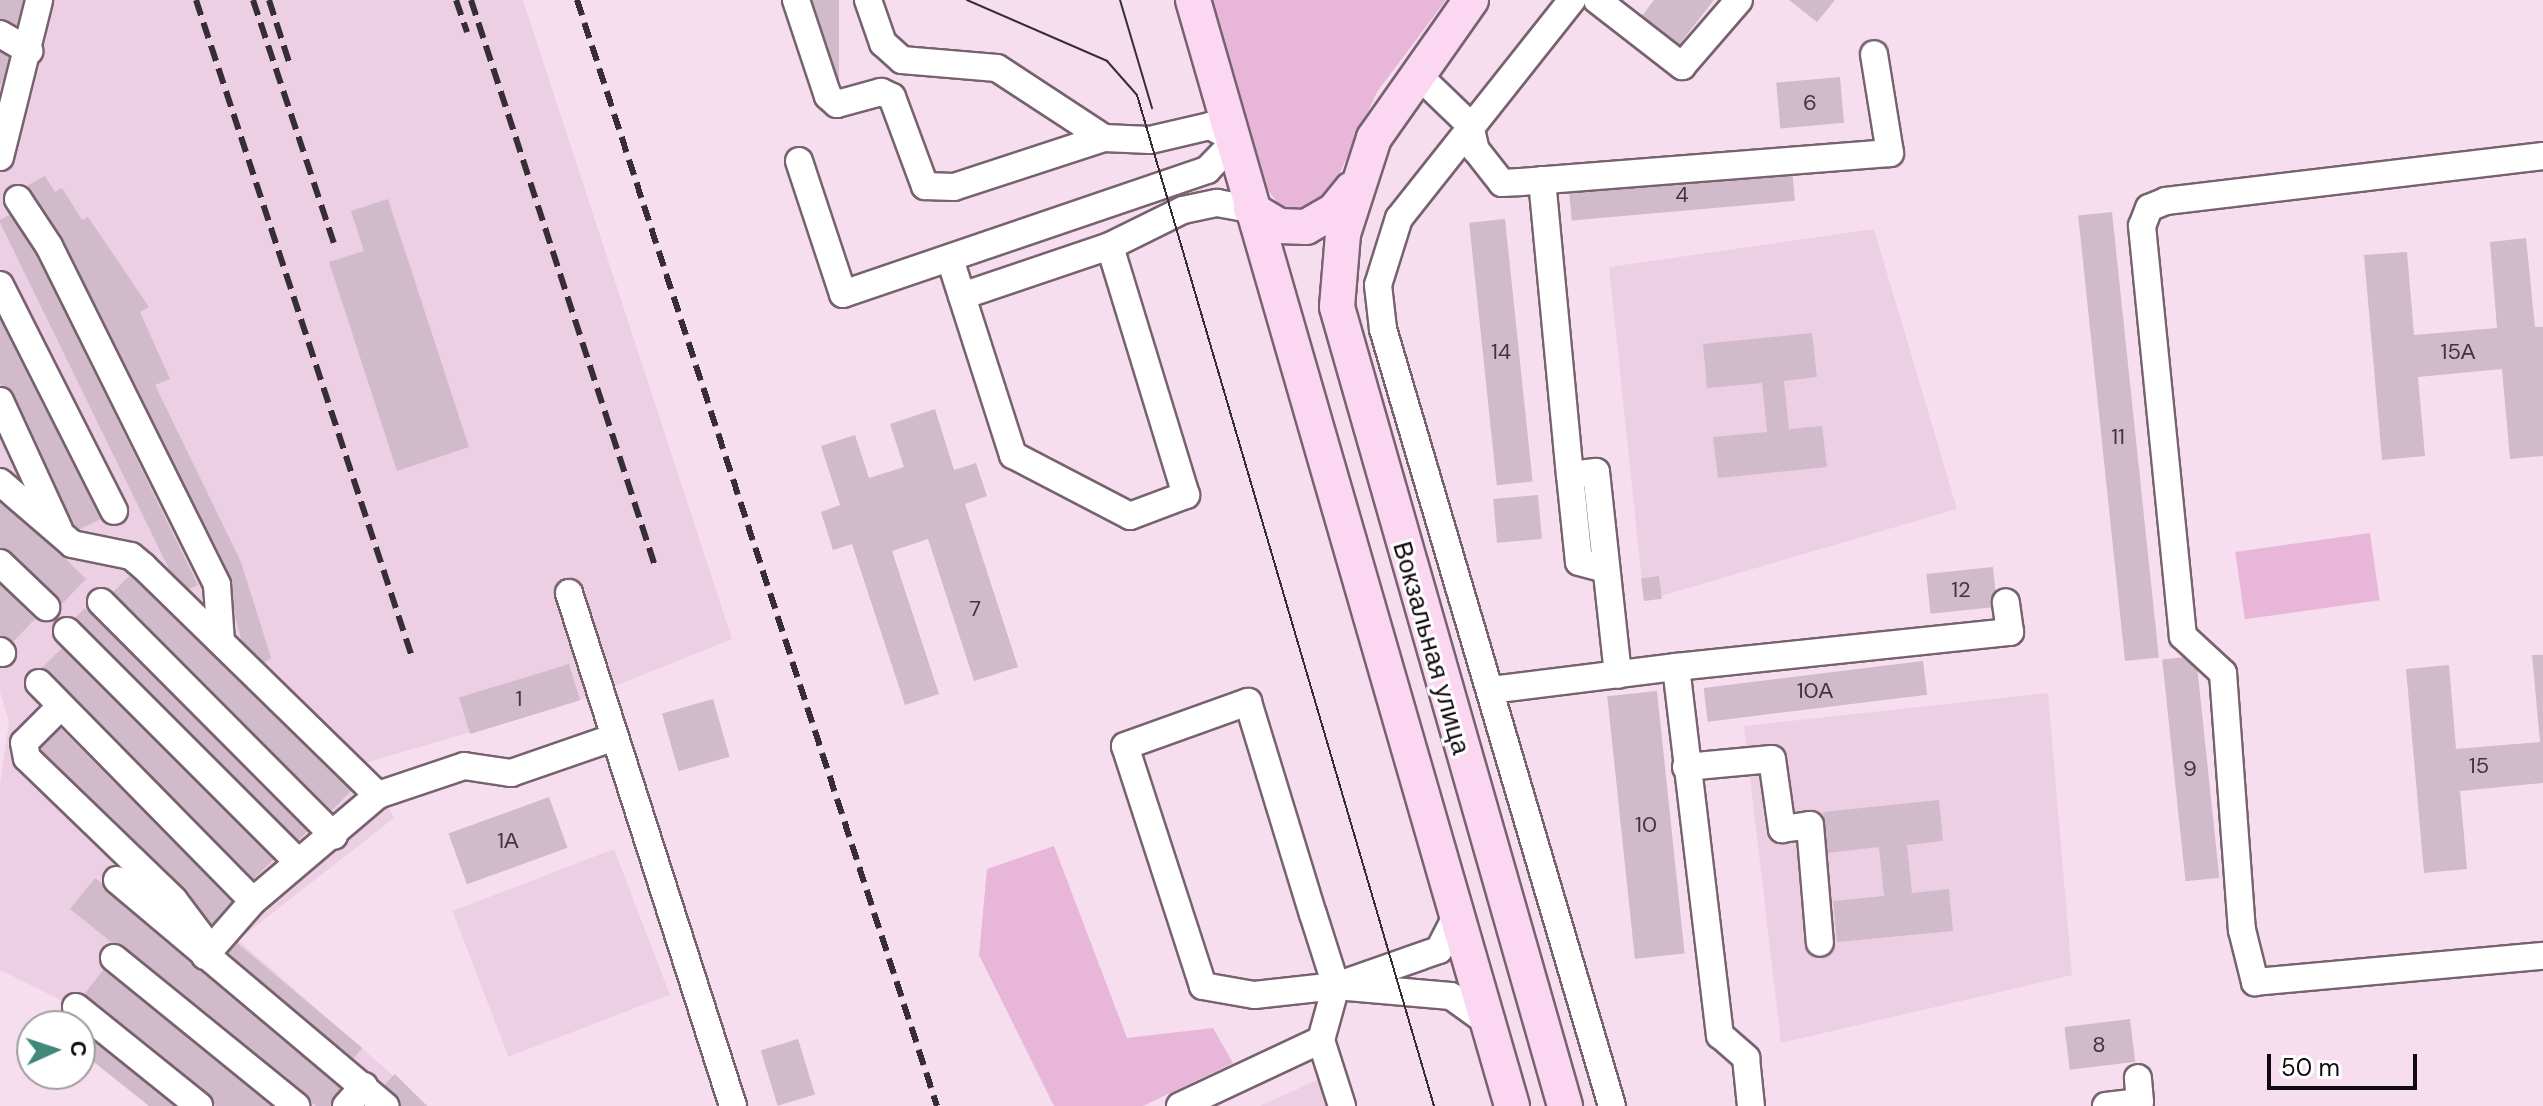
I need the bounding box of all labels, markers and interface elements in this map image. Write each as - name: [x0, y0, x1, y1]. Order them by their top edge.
- house number: 6: [1803, 90, 1817, 116]
- house number: 4: [1675, 182, 1689, 208]
- house number: 14: [1491, 339, 1511, 365]
- house number: 15А: [2441, 339, 2475, 365]
- house number: 11: [2111, 424, 2125, 450]
- street label: Вокзальная улица: [1386, 538, 1476, 758]
- house number: 12: [1951, 577, 1971, 603]
- house number: 7: [969, 596, 981, 622]
- house number: 10А: [1797, 678, 1833, 704]
- house number: 1: [516, 686, 522, 712]
- house number: 15: [2469, 753, 2489, 779]
- house number: 9: [2183, 756, 2197, 782]
- house number: 10: [1635, 812, 1657, 838]
- house number: 1А: [497, 828, 519, 854]
- north arrow: [16, 1010, 96, 1090]
- house number: 8: [2092, 1032, 2106, 1058]
- scale bar: [2271, 1038, 2421, 1088]
- text: С: [64, 1040, 93, 1058]
- text: 50 m: [2281, 1052, 2340, 1083]

